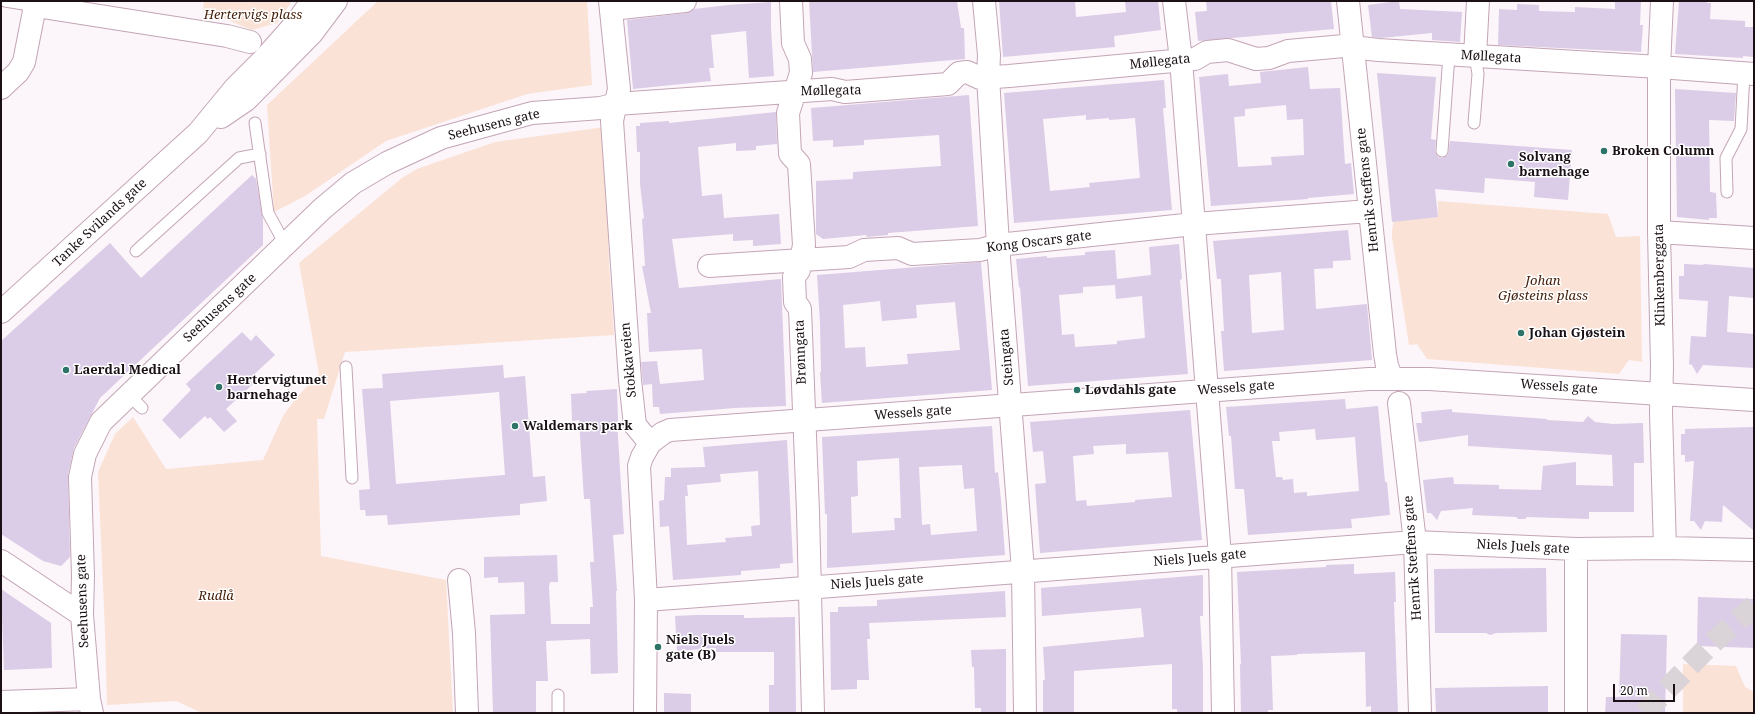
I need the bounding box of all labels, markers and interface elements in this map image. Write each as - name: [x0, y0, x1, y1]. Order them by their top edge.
- park label: Hertervigs plass: [204, 7, 302, 23]
- street label: Møllegata: [1460, 48, 1522, 66]
- street label: Møllegata: [1129, 51, 1191, 73]
- street label: Møllegata: [800, 83, 862, 99]
- street label: Seehusens gate: [447, 106, 541, 144]
- street label: Henrik Steffens gate: [1354, 127, 1382, 253]
- place label: Broken Column: [1612, 143, 1714, 159]
- marker: Broken Column: [1599, 146, 1609, 156]
- place label: Solvang barnehage: [1519, 149, 1589, 180]
- marker: Solvang barnehage: [1506, 159, 1516, 169]
- street label: Tanke Svilands gate: [50, 176, 150, 270]
- street label: Klinkenberggata: [1651, 224, 1669, 326]
- street label: Kong Oscars gate: [986, 228, 1092, 256]
- street label: Seehusens gate: [180, 270, 260, 346]
- park label: Johan Gjøsteins plass: [1498, 273, 1588, 304]
- street label: Brønngata: [792, 319, 810, 385]
- street label: Stokkaveien: [618, 322, 640, 398]
- place label: Johan Gjøstein: [1529, 325, 1625, 341]
- street label: Steingata: [997, 328, 1017, 386]
- marker: Johan Gjøstein: [1516, 328, 1526, 338]
- place label: Laerdal Medical: [74, 362, 181, 378]
- marker: Laerdal Medical: [61, 365, 71, 375]
- place label: Hertervigtunet barnehage: [227, 372, 326, 403]
- street label: Wessels gate: [1520, 377, 1598, 397]
- street label: Wessels gate: [1197, 378, 1275, 398]
- marker: Hertervigtunet barnehage: [214, 382, 224, 392]
- place label: Løvdahls gate: [1085, 382, 1176, 398]
- marker: Løvdahls gate: [1072, 385, 1082, 395]
- street label: Wessels gate: [874, 403, 952, 423]
- place label: Waldemars park: [523, 418, 633, 434]
- marker: Waldemars park: [510, 421, 520, 431]
- street label: Henrik Steffens gate: [1401, 495, 1425, 621]
- street label: Niels Juels gate: [1476, 537, 1570, 557]
- street label: Niels Juels gate: [1153, 546, 1247, 570]
- street label: Seehusens gate: [74, 554, 92, 648]
- street label: Niels Juels gate: [830, 571, 924, 593]
- park label: Rudlå: [198, 588, 234, 604]
- place label: Niels Juels gate (B): [666, 632, 735, 663]
- marker: Niels Juels gate (B): [653, 642, 663, 652]
- scale bar: [1615, 676, 1677, 702]
- text: 20 m: [1620, 682, 1648, 699]

